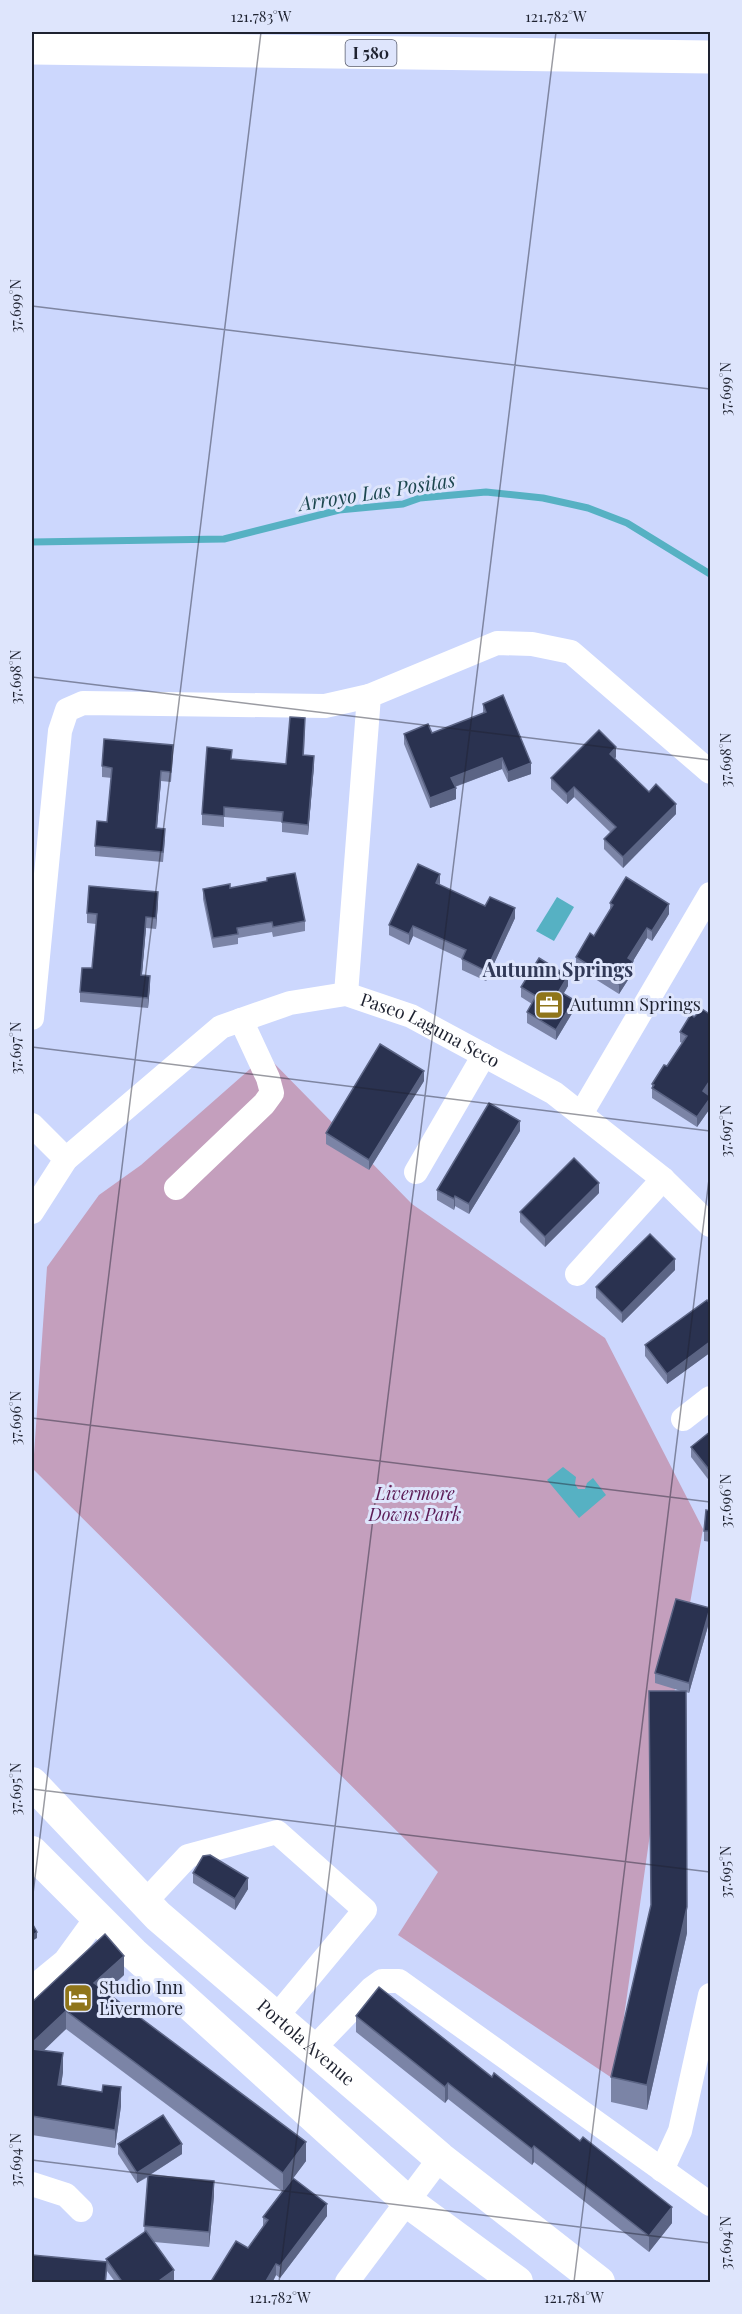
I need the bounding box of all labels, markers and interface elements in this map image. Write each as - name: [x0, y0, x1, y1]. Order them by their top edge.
- text: 121.783°W: [231, 6, 292, 26]
- text: 121.782°W: [525, 6, 587, 26]
- road number: I 580: [346, 40, 397, 66]
- text: 37.699°N: [5, 278, 25, 333]
- text: 37.699°N: [715, 361, 735, 416]
- water label: Arroyo Las Positas: [295, 465, 457, 517]
- text: 37.698°N: [5, 649, 25, 704]
- text: 37.698°N: [715, 732, 735, 787]
- district label: Autumn Springs: [482, 955, 633, 982]
- street label: Paseo Laguna Seco: [357, 987, 504, 1073]
- office icon: Autumn Springs: [533, 989, 565, 1021]
- place label: Autumn Springs: [569, 992, 701, 1016]
- text: 37.697°N: [5, 1021, 25, 1075]
- text: 37.697°N: [715, 1104, 735, 1158]
- text: 37.696°N: [5, 1390, 25, 1445]
- text: 37.696°N: [715, 1473, 735, 1528]
- park label: Livermore Downs Park: [368, 1481, 461, 1526]
- text: 37.695°N: [5, 1762, 25, 1816]
- text: 37.695°N: [715, 1845, 735, 1899]
- place label: Studio Inn Livermore: [99, 1975, 183, 2020]
- hotel icon: Studio Inn Livermore: [62, 1982, 94, 2014]
- street label: Portola Avenue: [253, 1993, 360, 2091]
- text: 37.694°N: [5, 2133, 25, 2187]
- text: 37.694°N: [715, 2216, 735, 2270]
- text: 121.782°W: [249, 2287, 311, 2307]
- text: 121.781°W: [544, 2287, 604, 2307]

